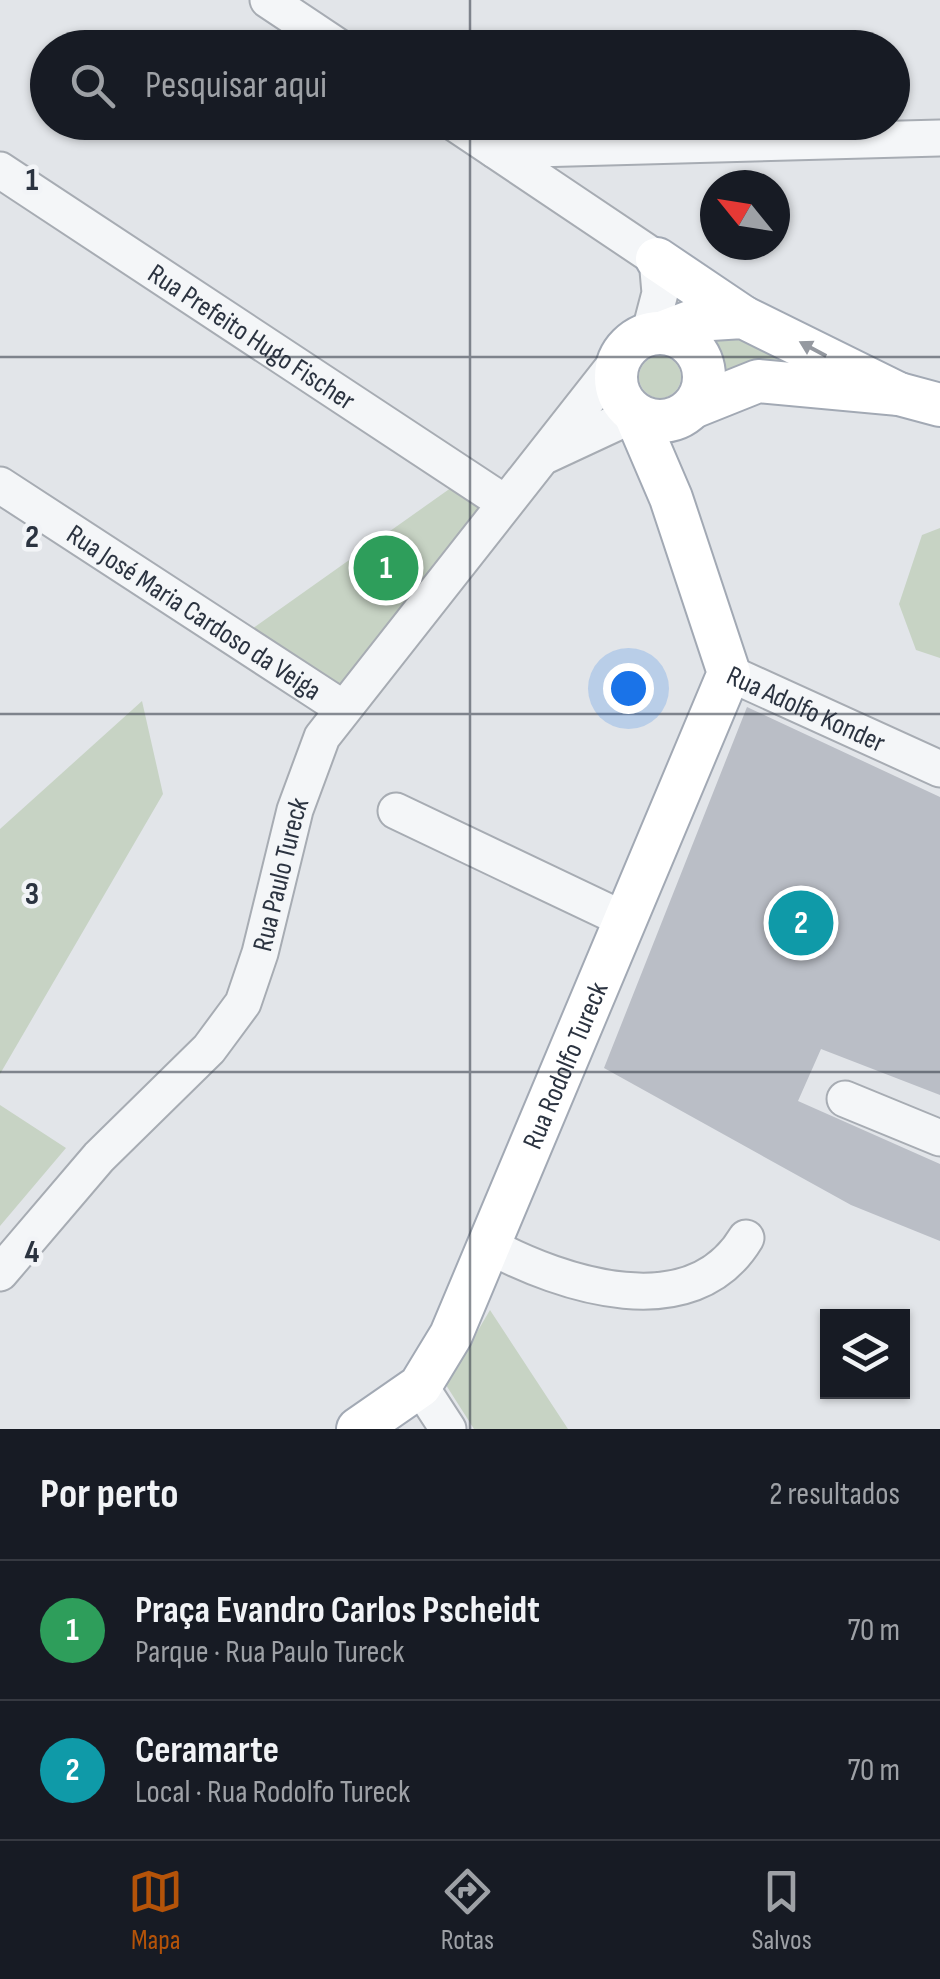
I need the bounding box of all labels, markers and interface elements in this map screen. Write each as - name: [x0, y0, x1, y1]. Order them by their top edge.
- search box: [30, 30, 910, 140]
- icon: search: [65, 58, 120, 113]
- text: Pesquisar aqui: [145, 63, 327, 108]
- text: 1: [26, 161, 39, 200]
- north arrow: [700, 170, 790, 260]
- street label: Rua Prefeito Hugo Fischer: [142, 257, 361, 418]
- one-way arrow: [798, 341, 827, 358]
- text: 2: [25, 518, 39, 557]
- street label: Rua José Maria Cardoso da Veiga: [60, 518, 327, 708]
- pin: 1: [354, 530, 418, 606]
- street label: Rua Adolfo Konder: [721, 659, 890, 760]
- your location: [603, 663, 654, 714]
- street label: Rua Paulo Tureck: [246, 793, 316, 955]
- text: 3: [25, 875, 39, 914]
- pin: 2: [768, 886, 834, 960]
- street label: Rua Rodolfo Tureck: [516, 977, 616, 1154]
- text: 4: [25, 1233, 40, 1272]
- map controls: [820, 1309, 910, 1399]
- button: layers: [820, 1309, 910, 1399]
- text: Por perto: [40, 1469, 179, 1520]
- text: 2 resultados: [769, 1475, 900, 1514]
- text: Praça Evandro Carlos Pscheidt: [135, 1588, 540, 1633]
- text: 1: [66, 1611, 79, 1650]
- text: 70 m: [847, 1611, 900, 1650]
- text: Parque · Rua Paulo Tureck: [135, 1633, 404, 1672]
- text: Ceramarte: [135, 1728, 279, 1773]
- text: 2: [65, 1751, 80, 1790]
- text: 70 m: [847, 1751, 900, 1790]
- text: Local · Rua Rodolfo Tureck: [135, 1773, 410, 1812]
- tab: Mapa: [128, 1864, 183, 1957]
- tab: Rotas: [440, 1864, 495, 1957]
- tab: Salvos: [751, 1864, 812, 1957]

